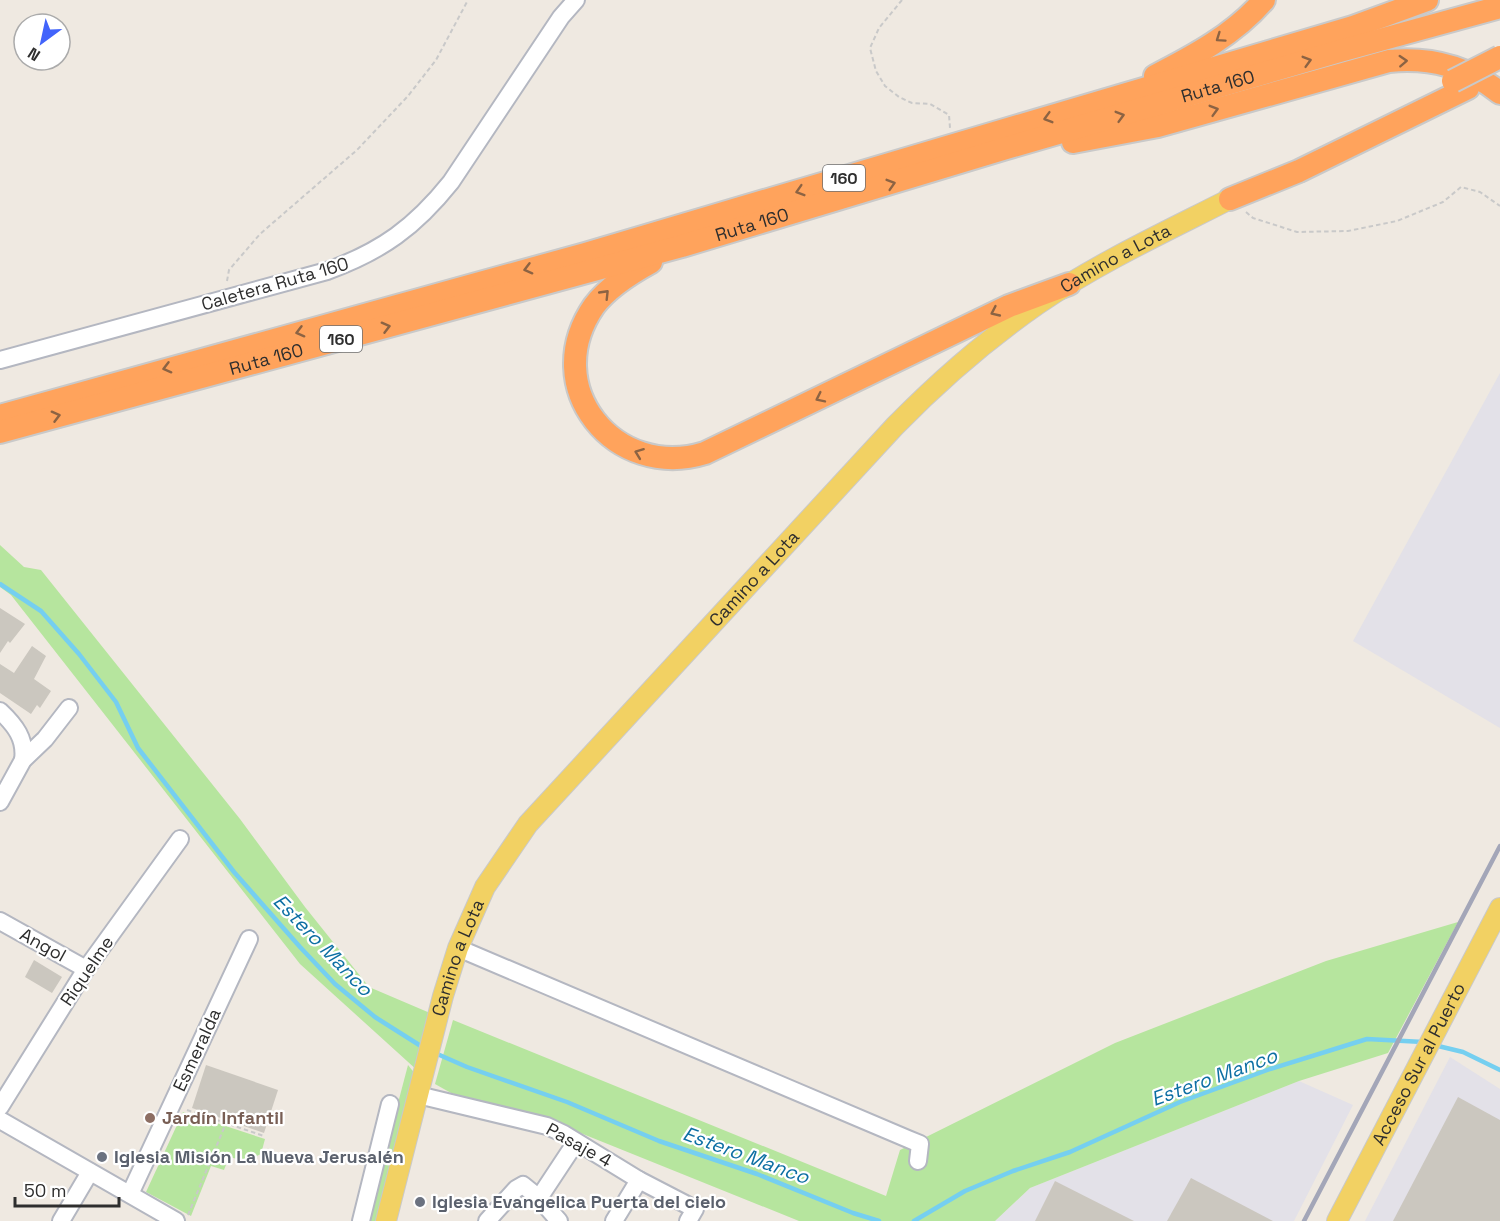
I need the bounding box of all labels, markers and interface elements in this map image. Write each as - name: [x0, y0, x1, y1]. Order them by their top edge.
- north arrow: [12, 12, 72, 72]
- one-way arrow: [1215, 31, 1226, 42]
- text: N: [24, 42, 44, 66]
- one-way arrow: [1398, 54, 1407, 67]
- one-way arrow: [1301, 56, 1312, 68]
- street label: Ruta 160: [1178, 64, 1257, 108]
- one-way arrow: [1209, 105, 1219, 117]
- one-way arrow: [1115, 110, 1125, 123]
- one-way arrow: [1043, 111, 1054, 123]
- road number: 160: [823, 165, 865, 191]
- one-way arrow: [885, 179, 896, 191]
- one-way arrow: [795, 184, 806, 196]
- street label: Ruta 160: [712, 202, 791, 246]
- street label: Camino a Lota: [1056, 219, 1175, 298]
- street label: Caletera Ruta 160: [198, 251, 351, 316]
- one-way arrow: [523, 262, 534, 274]
- one-way arrow: [598, 291, 609, 301]
- one-way arrow: [990, 305, 1001, 317]
- one-way arrow: [381, 321, 391, 334]
- one-way arrow: [295, 325, 305, 337]
- road number: 160: [320, 326, 362, 352]
- street label: Ruta 160: [227, 338, 306, 380]
- one-way arrow: [162, 361, 172, 374]
- one-way arrow: [815, 390, 826, 402]
- one-way arrow: [50, 411, 61, 423]
- one-way arrow: [634, 448, 645, 460]
- street label: Camino a Lota: [704, 525, 804, 631]
- water label: Estero Manco: [268, 888, 379, 1002]
- street label: Camino a Lota: [426, 896, 489, 1019]
- street label: Angol: [16, 923, 70, 967]
- street label: Riquelme: [55, 931, 118, 1010]
- street label: Acceso Sur al Puerto: [1367, 979, 1470, 1149]
- street label: Esmeralda: [167, 1005, 226, 1095]
- water label: Estero Manco: [1147, 1042, 1281, 1112]
- place label: Jardín Infantil: [162, 1106, 284, 1129]
- marker: Jardín Infantil: [143, 1111, 157, 1125]
- street label: Pasaje 4: [542, 1117, 616, 1172]
- water label: Estero Manco: [679, 1120, 813, 1190]
- place label: Iglesia Misión La Nueva Jerusalén: [114, 1145, 404, 1168]
- marker: Iglesia Misión La Nueva Jerusalén: [95, 1150, 109, 1164]
- scale bar: [15, 1170, 118, 1208]
- text: 50 m: [24, 1179, 66, 1202]
- place label: Iglesia Evangelica Puerta del cielo: [432, 1190, 726, 1213]
- marker: Iglesia Evangelica Puerta del cielo: [413, 1195, 427, 1209]

